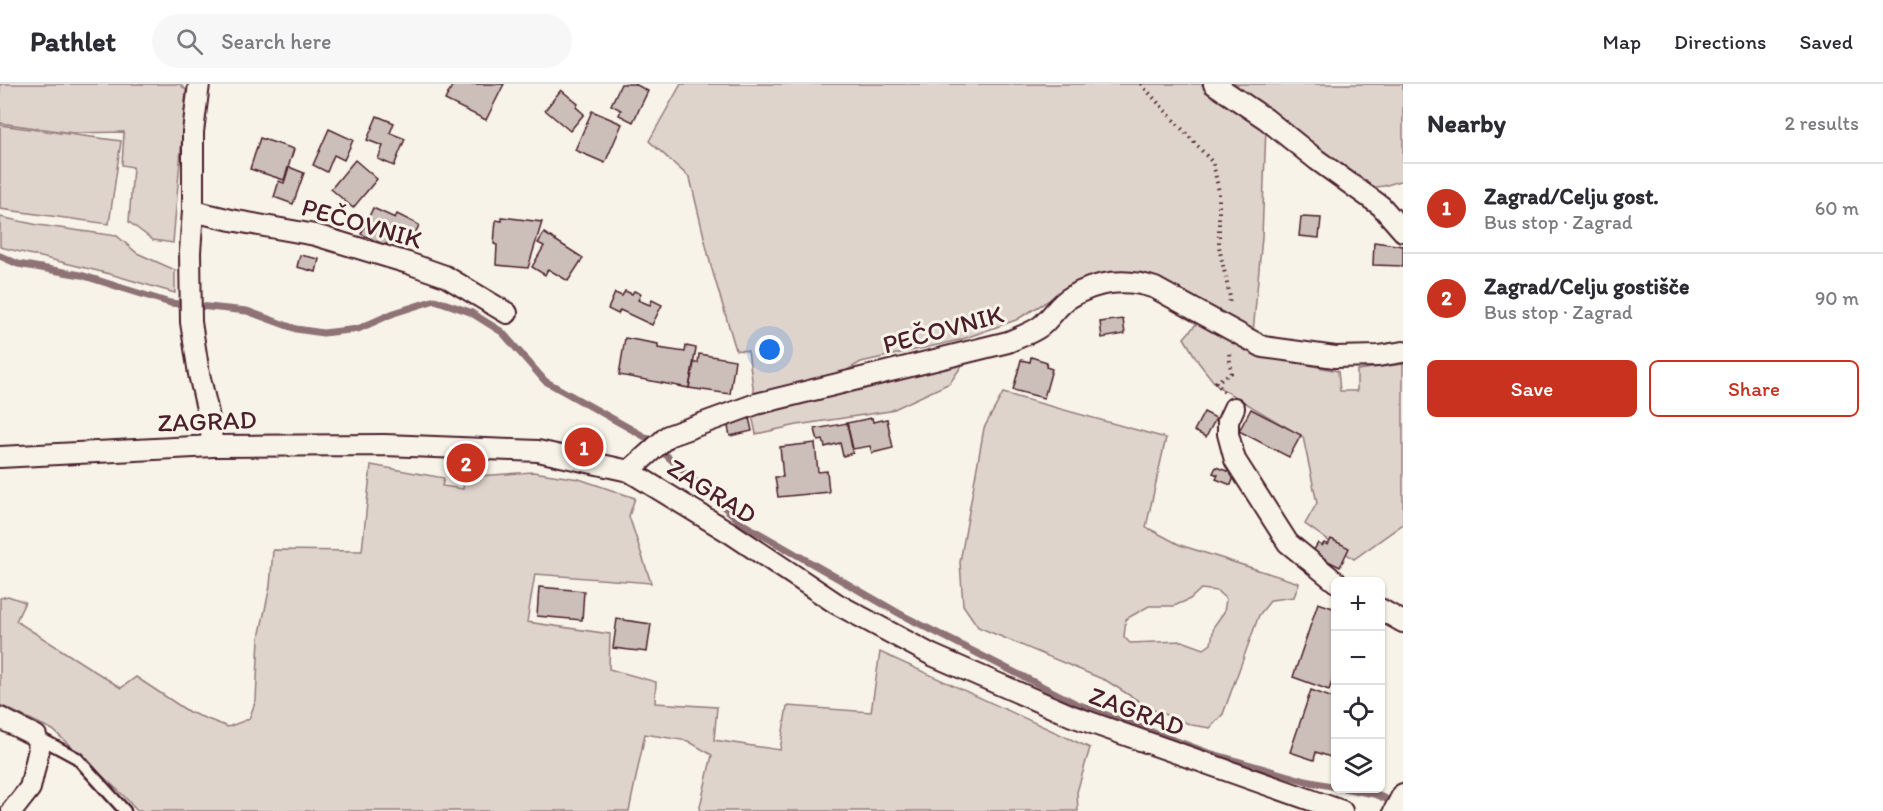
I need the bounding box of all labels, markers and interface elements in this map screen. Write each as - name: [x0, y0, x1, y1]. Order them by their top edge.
- search box: [152, 14, 572, 68]
- text: Pathlet: [30, 24, 116, 58]
- icon: search: [173, 25, 206, 58]
- text: Search here: [221, 28, 331, 55]
- text: Map: [1603, 29, 1641, 54]
- text: Directions: [1674, 29, 1766, 54]
- text: Saved: [1799, 29, 1853, 54]
- text: Nearby: [1427, 107, 1506, 139]
- text: 2 results: [1785, 111, 1859, 135]
- text: Zagrad/Celju gost.: [1484, 183, 1659, 210]
- street label: PEČOVNIK: [298, 191, 426, 256]
- text: 1: [1442, 196, 1451, 220]
- text: 60 m: [1815, 196, 1859, 220]
- text: Bus stop · Zagrad: [1484, 210, 1633, 234]
- text: Zagrad/Celju gostišče: [1484, 273, 1690, 300]
- text: 2: [1441, 286, 1452, 310]
- text: 90 m: [1815, 286, 1859, 310]
- street label: PEČOVNIK: [879, 297, 1007, 360]
- text: Bus stop · Zagrad: [1484, 300, 1633, 324]
- your location: [755, 335, 784, 364]
- button: Save: [1427, 360, 1637, 417]
- button: Share: [1649, 360, 1859, 417]
- street label: ZAGRAD: [157, 403, 257, 439]
- pin: 1: [564, 424, 604, 470]
- pin: 2: [446, 440, 486, 485]
- street label: ZAGRAD: [661, 451, 763, 531]
- map controls: [1331, 577, 1385, 793]
- button: +: [1331, 577, 1385, 631]
- button: −: [1331, 631, 1385, 685]
- street label: ZAGRAD: [1085, 679, 1189, 743]
- button: locate: [1331, 685, 1385, 739]
- button: layers: [1331, 739, 1385, 793]

